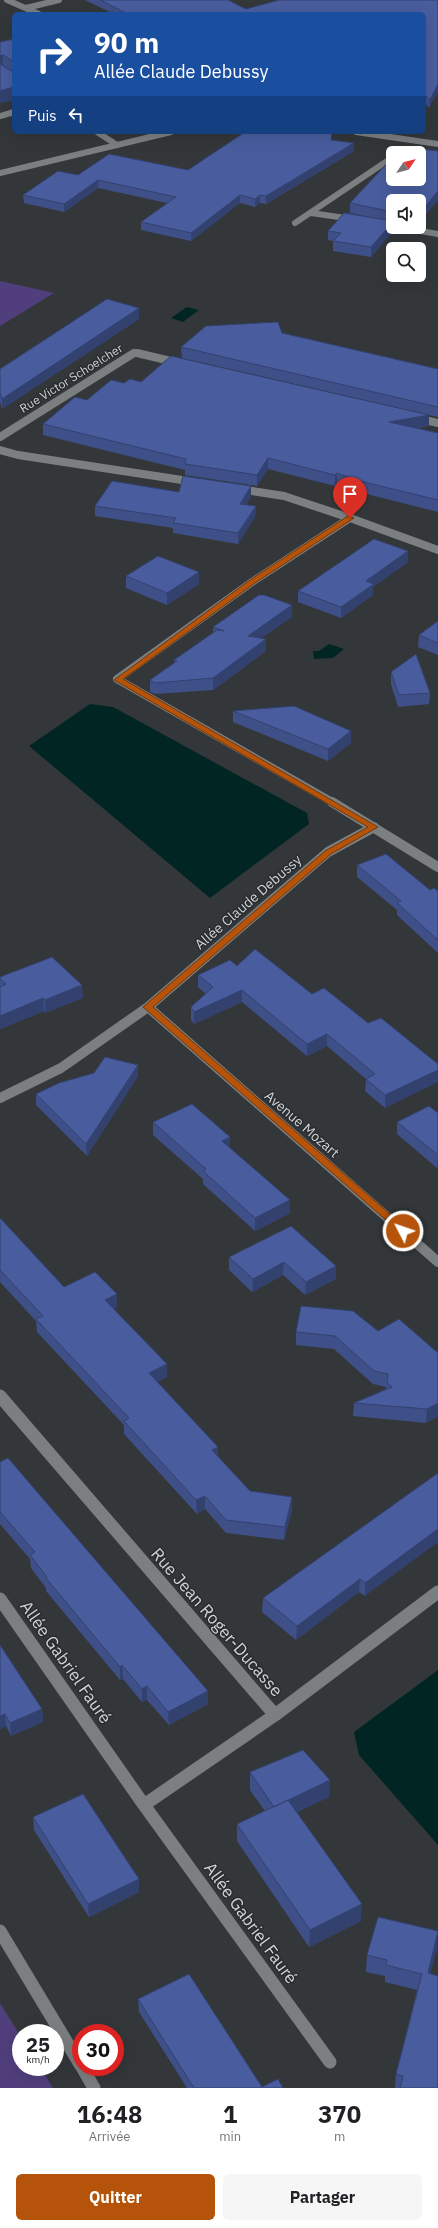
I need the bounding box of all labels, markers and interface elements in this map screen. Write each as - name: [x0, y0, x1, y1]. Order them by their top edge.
- text: 90 m: [94, 24, 159, 61]
- icon: right: [28, 28, 80, 80]
- text: Allée Claude Debussy: [94, 60, 268, 83]
- icon: left: [65, 104, 87, 126]
- text: Puis: [28, 106, 57, 125]
- north arrow: [386, 146, 426, 186]
- map controls: [386, 146, 426, 282]
- button: sound: [386, 194, 426, 234]
- button: search: [386, 242, 426, 282]
- street label: Rue Victor Schoelcher: [17, 340, 126, 416]
- pin: [333, 477, 367, 518]
- icon: arrive: [339, 483, 361, 505]
- street label: Allée Claude Debussy: [191, 851, 305, 953]
- street label: Avenue Mozart: [261, 1087, 343, 1161]
- position arrow: [382, 1210, 424, 1252]
- street label: Rue Jean Roger-Ducasse: [146, 1543, 288, 1701]
- street label: Allée Gabriel Fauré: [15, 1596, 117, 1728]
- street label: Allée Gabriel Fauré: [199, 1858, 303, 1988]
- speed limit sign: 30: [72, 2024, 124, 2076]
- text: 25: [26, 2031, 50, 2058]
- text: km/h: [26, 2053, 50, 2066]
- text: 16:48: [77, 2098, 142, 2130]
- text: 1: [223, 2098, 237, 2130]
- text: 370: [318, 2098, 361, 2130]
- text: Arrivée: [89, 2128, 130, 2145]
- text: min: [219, 2128, 241, 2145]
- text: m: [334, 2128, 345, 2145]
- button: Quitter: [16, 2174, 215, 2220]
- button: Partager: [223, 2174, 422, 2220]

